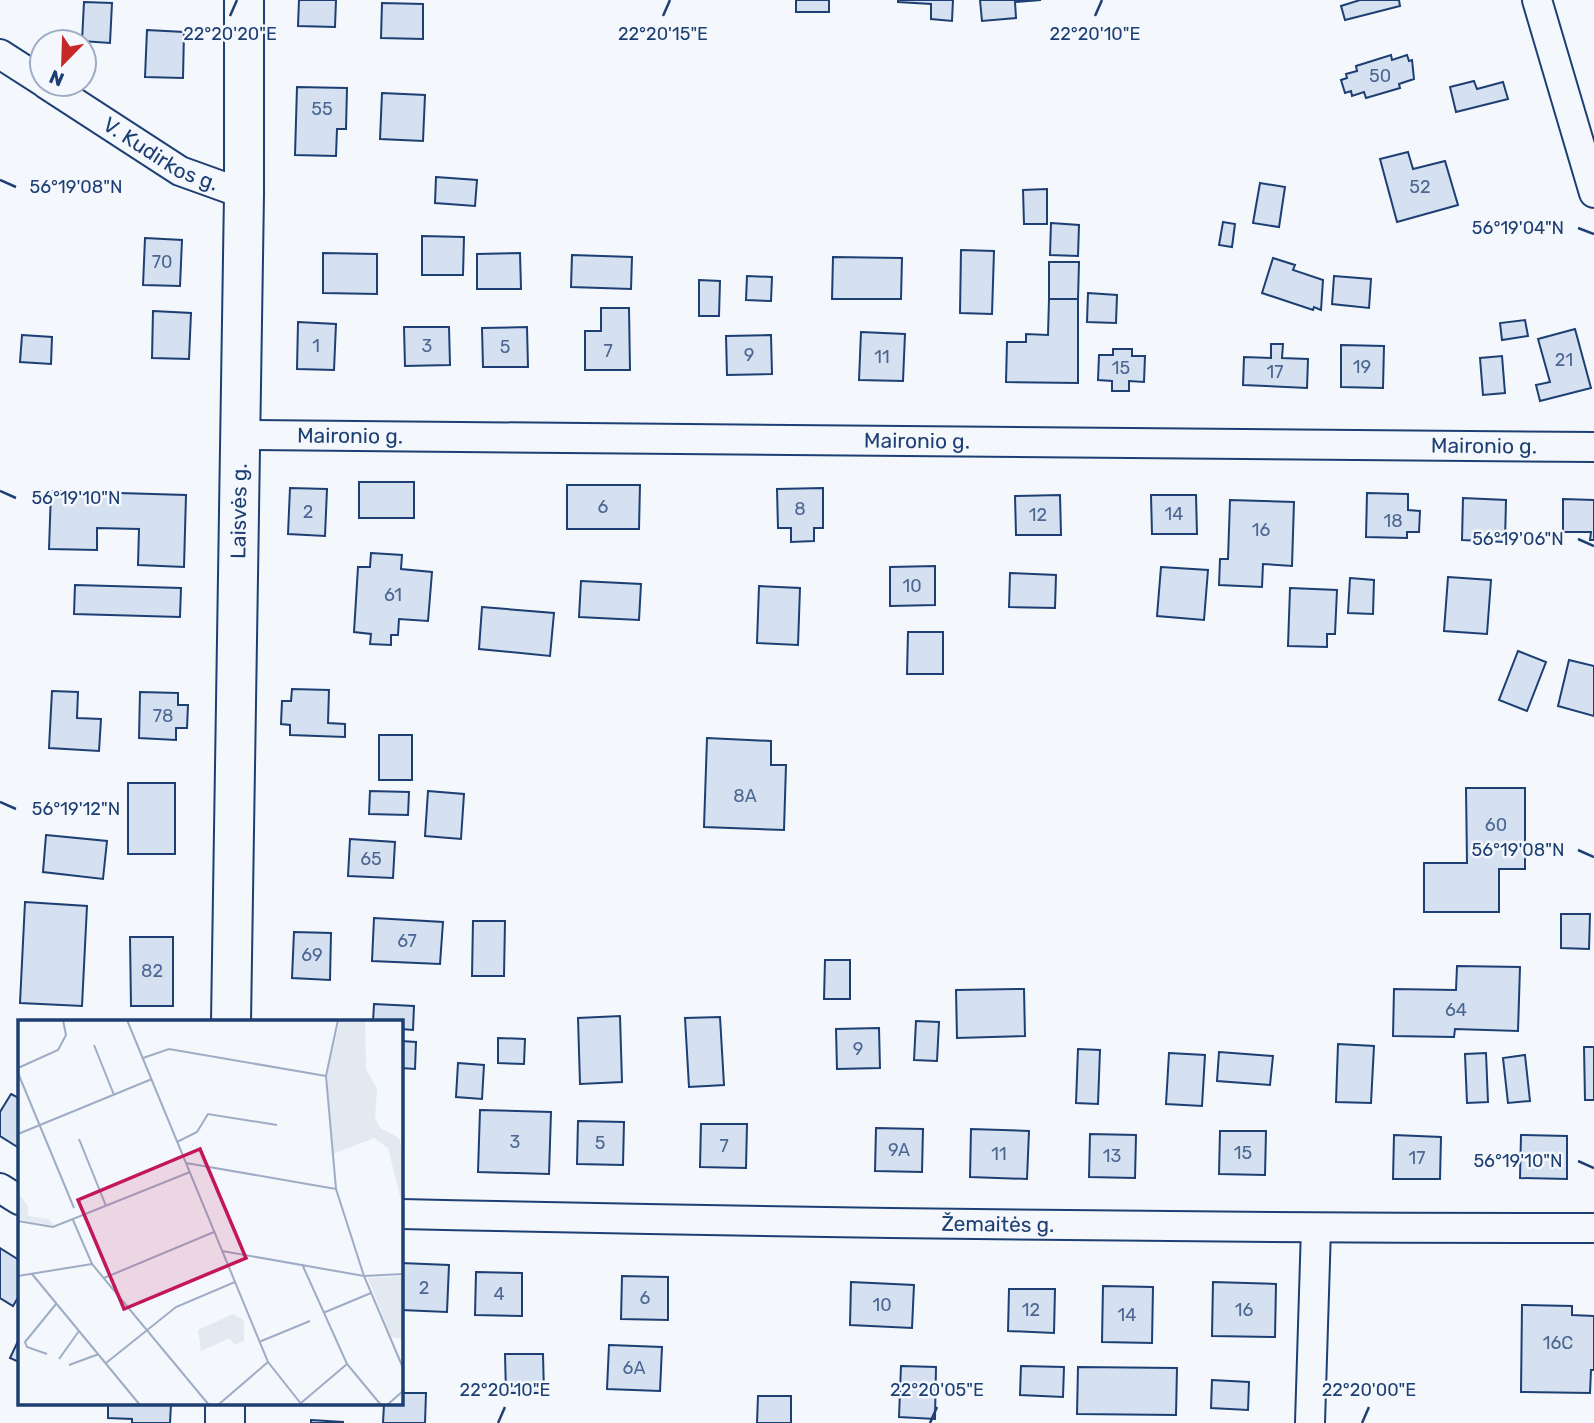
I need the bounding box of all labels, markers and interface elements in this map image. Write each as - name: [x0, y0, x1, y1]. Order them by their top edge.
- text: 22°20'20"E: [183, 23, 277, 45]
- text: 22°20'15"E: [618, 23, 708, 45]
- text: 22°20'10"E: [1050, 23, 1140, 45]
- north arrow: [28, 28, 98, 98]
- text: N: [46, 65, 67, 91]
- house number: 50: [1369, 65, 1391, 87]
- house number: 55: [311, 98, 333, 120]
- street label: V. Kudirkos g.: [98, 111, 222, 196]
- text: 56°19'08"N: [30, 176, 122, 198]
- house number: 52: [1409, 176, 1431, 198]
- text: 56°19'04"N: [1472, 217, 1564, 239]
- house number: 70: [152, 251, 172, 273]
- house number: 1: [312, 335, 320, 357]
- house number: 3: [422, 335, 432, 357]
- house number: 5: [500, 336, 510, 358]
- house number: 7: [603, 340, 613, 362]
- house number: 9: [744, 344, 754, 366]
- house number: 11: [874, 346, 890, 368]
- house number: 21: [1555, 349, 1573, 371]
- house number: 19: [1353, 356, 1371, 378]
- house number: 15: [1112, 357, 1130, 379]
- house number: 17: [1267, 361, 1283, 383]
- street label: Maironio g.: [297, 423, 403, 448]
- street label: Maironio g.: [864, 428, 970, 453]
- street label: Maironio g.: [1431, 433, 1537, 458]
- street label: Laisvės g.: [225, 463, 252, 559]
- text: 56°19'10"N: [31, 487, 121, 509]
- house number: 6: [598, 496, 609, 518]
- house number: 8: [794, 498, 806, 520]
- house number: 2: [303, 501, 313, 523]
- house number: 14: [1165, 503, 1183, 525]
- house number: 12: [1029, 504, 1047, 526]
- house number: 18: [1383, 510, 1403, 532]
- house number: 16: [1252, 519, 1270, 541]
- text: 56°19'06"N: [1472, 528, 1564, 550]
- house number: 10: [902, 575, 922, 597]
- house number: 61: [384, 584, 402, 606]
- house number: 78: [153, 705, 173, 727]
- house number: 8A: [733, 785, 757, 807]
- text: 56°19'12"N: [32, 798, 120, 820]
- house number: 60: [1485, 814, 1507, 836]
- text: 56°19'08"N: [1472, 839, 1564, 861]
- house number: 65: [360, 848, 382, 870]
- house number: 67: [397, 930, 417, 952]
- house number: 69: [301, 944, 323, 966]
- house number: 82: [141, 960, 163, 982]
- house number: 64: [1445, 999, 1467, 1021]
- inset map: [18, 1020, 402, 1406]
- house number: 9: [853, 1038, 863, 1060]
- house number: 3: [510, 1131, 520, 1153]
- house number: 5: [595, 1132, 605, 1154]
- house number: 7: [719, 1135, 729, 1157]
- house number: 9A: [888, 1139, 910, 1161]
- house number: 15: [1234, 1142, 1252, 1164]
- house number: 11: [991, 1143, 1007, 1165]
- house number: 13: [1103, 1145, 1121, 1167]
- house number: 17: [1409, 1147, 1425, 1169]
- text: 56°19'10"N: [1473, 1150, 1563, 1172]
- street label: Žemaitės g.: [941, 1211, 1055, 1237]
- house number: 2: [419, 1277, 429, 1299]
- house number: 4: [493, 1283, 505, 1305]
- house number: 6: [640, 1287, 651, 1309]
- house number: 10: [872, 1294, 892, 1316]
- house number: 12: [1022, 1299, 1040, 1321]
- house number: 16: [1235, 1299, 1253, 1321]
- house number: 14: [1118, 1304, 1136, 1326]
- house number: 16C: [1543, 1332, 1573, 1354]
- house number: 6A: [623, 1357, 645, 1379]
- text: 22°20'10"E: [460, 1379, 550, 1401]
- text: 22°20'05"E: [890, 1379, 984, 1401]
- text: 22°20'00"E: [1322, 1379, 1416, 1401]

